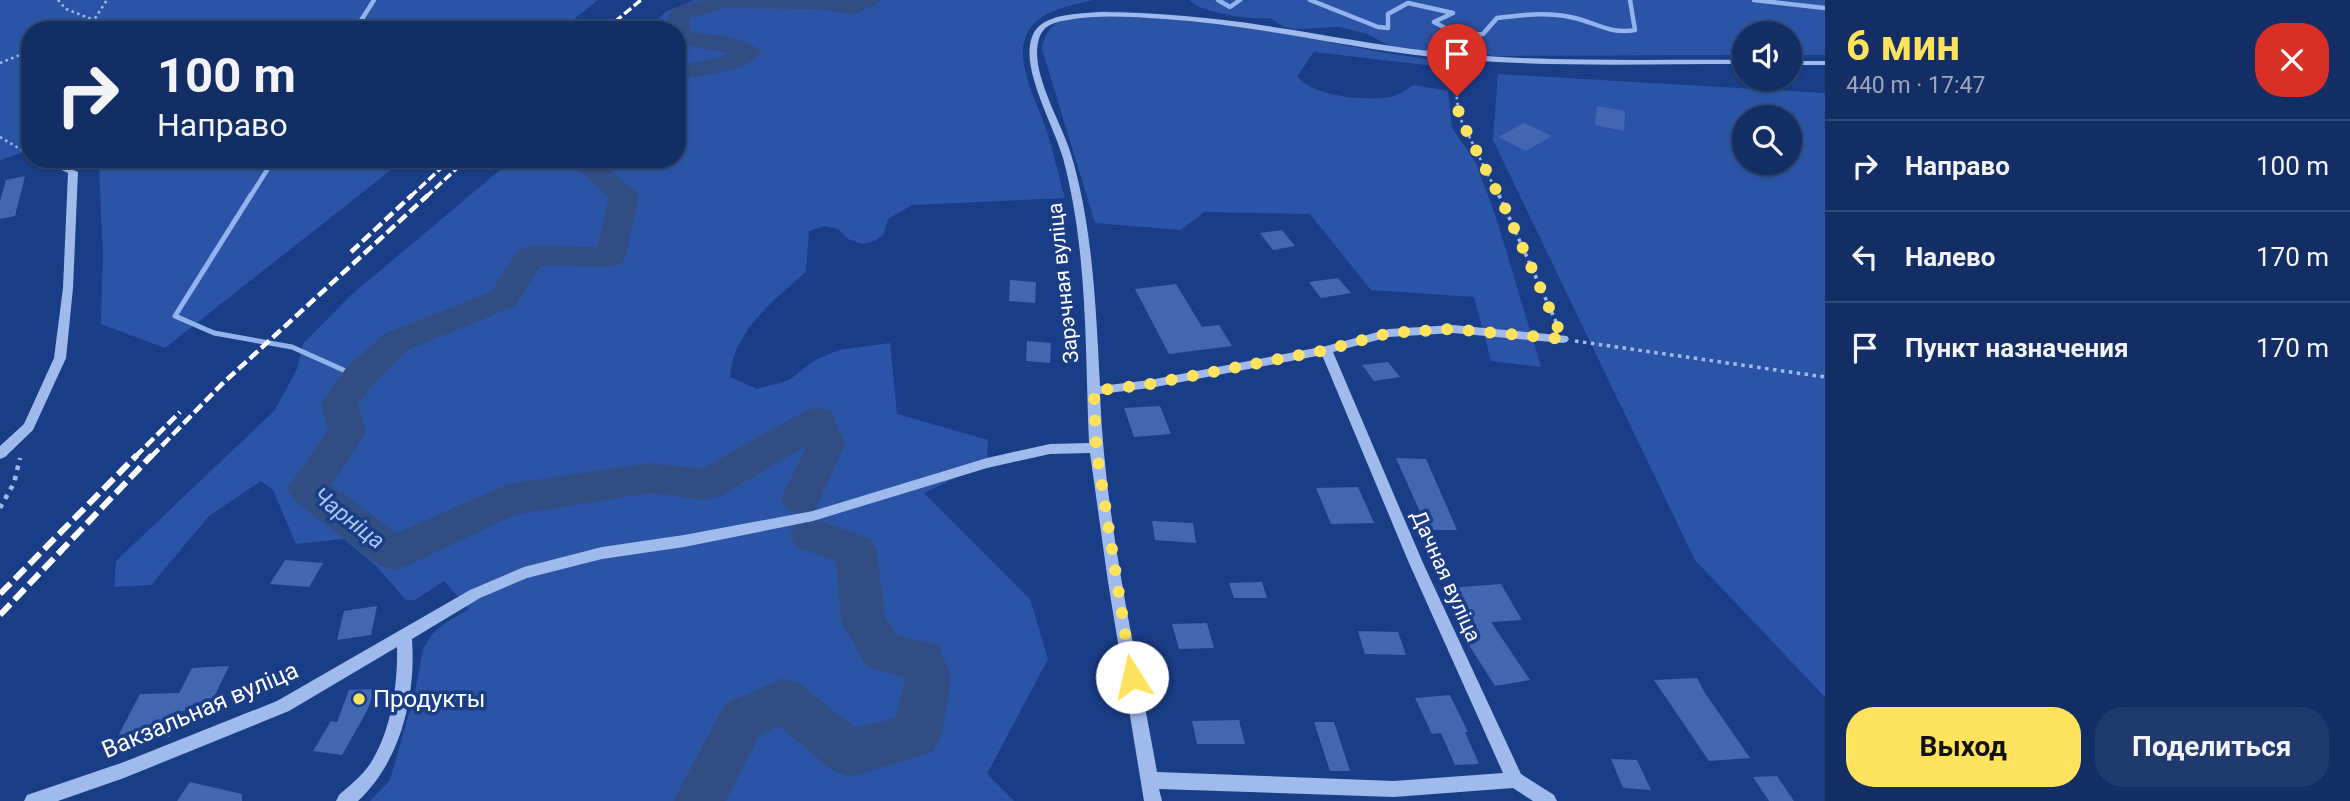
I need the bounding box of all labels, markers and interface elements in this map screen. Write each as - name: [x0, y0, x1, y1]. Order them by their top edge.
- map controls: [1732, 21, 1802, 175]
- button: sound: [1732, 21, 1802, 91]
- text: 6 мин: [1846, 21, 1960, 70]
- button: close: [2255, 23, 2329, 97]
- pin: [1427, 24, 1487, 96]
- icon: arrive: [1438, 35, 1476, 73]
- text: 100 m: [157, 47, 296, 104]
- icon: right: [42, 49, 133, 140]
- text: 440 m · 17:47: [1846, 72, 1985, 99]
- button: search: [1732, 105, 1802, 175]
- text: Направо: [157, 106, 288, 144]
- icon: right: [1846, 147, 1884, 185]
- text: Направо: [1905, 151, 2010, 181]
- text: 100 m: [2256, 151, 2329, 181]
- street label: Зарэчная вуліца: [1043, 202, 1083, 364]
- icon: left: [1846, 238, 1884, 276]
- text: Налево: [1905, 242, 1995, 272]
- text: 170 m: [2256, 242, 2329, 272]
- icon: arrive: [1846, 329, 1884, 367]
- text: Пункт назначения: [1905, 333, 2129, 363]
- text: 170 m: [2256, 333, 2329, 363]
- water label: Чарніца: [307, 482, 390, 555]
- street label: Дачная вуліца: [1406, 507, 1486, 645]
- position arrow: [1095, 640, 1169, 714]
- street label: Вакзальная вуліца: [98, 656, 302, 764]
- place label: Продукты: [373, 685, 485, 713]
- marker: Продукты: [351, 691, 367, 707]
- button: Выход: [1846, 707, 2081, 787]
- button: Поделиться: [2095, 707, 2329, 787]

